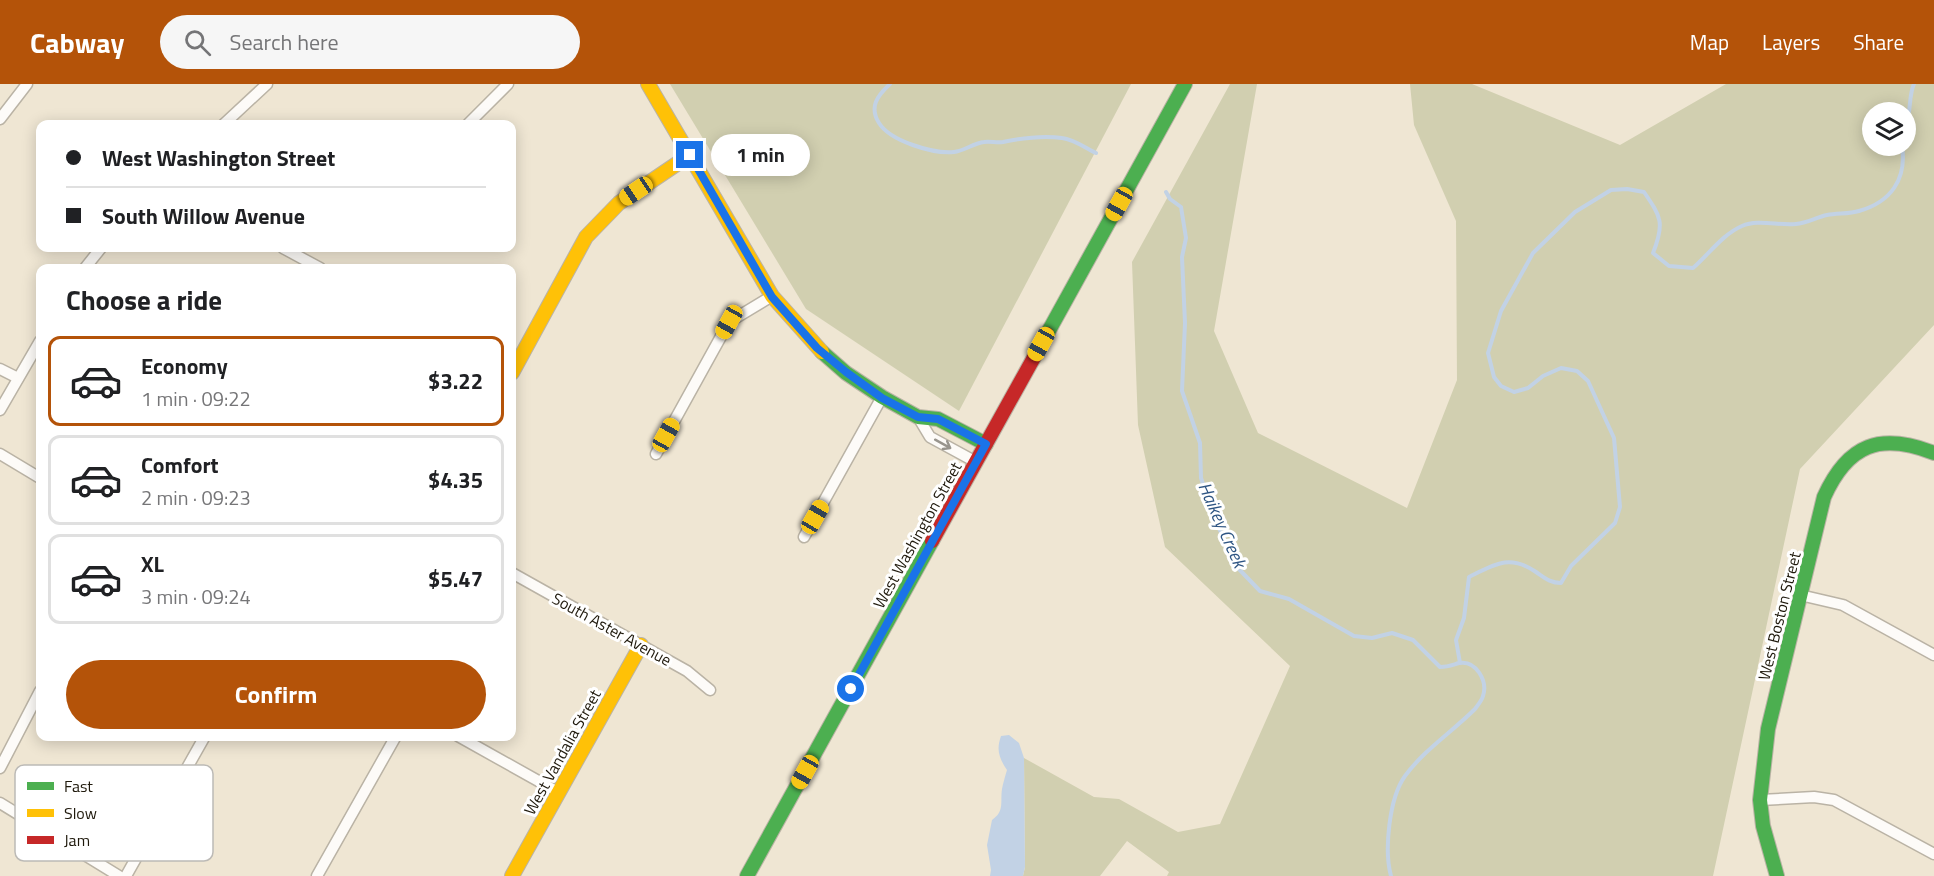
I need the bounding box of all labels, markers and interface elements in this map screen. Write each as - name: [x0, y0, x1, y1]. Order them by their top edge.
- search box: [160, 15, 580, 69]
- text: Cabway: [30, 21, 124, 64]
- text: Search here: [229, 25, 339, 59]
- icon: search: [181, 26, 214, 59]
- text: Map: [1690, 26, 1729, 58]
- text: Layers: [1762, 26, 1820, 58]
- text: Share: [1853, 26, 1904, 58]
- map controls: [1862, 102, 1916, 156]
- button: layers: [1862, 102, 1916, 156]
- callout: 1 min: [711, 134, 810, 176]
- text: 1 min: [736, 139, 785, 170]
- text: West Washington Street: [102, 141, 335, 175]
- route end: [676, 141, 703, 168]
- car: [616, 173, 656, 209]
- car: [1102, 184, 1136, 224]
- text: South Willow Avenue: [102, 199, 305, 233]
- text: Choose a ride: [66, 279, 222, 320]
- car: [712, 302, 746, 342]
- car: [1024, 324, 1058, 364]
- text: Economy: [141, 349, 228, 383]
- icon: car: [69, 354, 123, 408]
- text: $3.22: [428, 364, 483, 398]
- text: 1 min · 09:22: [141, 383, 251, 414]
- car: [649, 415, 683, 455]
- one-way arrow: [934, 438, 951, 450]
- text: Comfort: [141, 448, 219, 482]
- icon: car: [69, 453, 123, 507]
- street label: West Washington Street: [867, 457, 967, 613]
- text: $4.35: [428, 463, 483, 497]
- water label: Haikey Creek: [1192, 478, 1254, 574]
- text: 2 min · 09:23: [141, 482, 251, 513]
- car: [798, 497, 832, 537]
- text: XL: [141, 547, 164, 581]
- street label: West Boston Street: [1751, 549, 1807, 683]
- icon: car: [69, 552, 123, 606]
- text: $5.47: [428, 562, 483, 596]
- text: 3 min · 09:24: [141, 581, 251, 612]
- street label: South Aster Avenue: [548, 586, 676, 672]
- button: Confirm: [66, 660, 486, 729]
- route start: [837, 675, 864, 702]
- street label: West Vandalia Street: [517, 684, 607, 819]
- car: [788, 752, 822, 792]
- legend: [15, 765, 213, 861]
- text: Fast: [64, 774, 93, 798]
- text: Slow: [64, 801, 97, 825]
- text: Jam: [64, 828, 90, 852]

